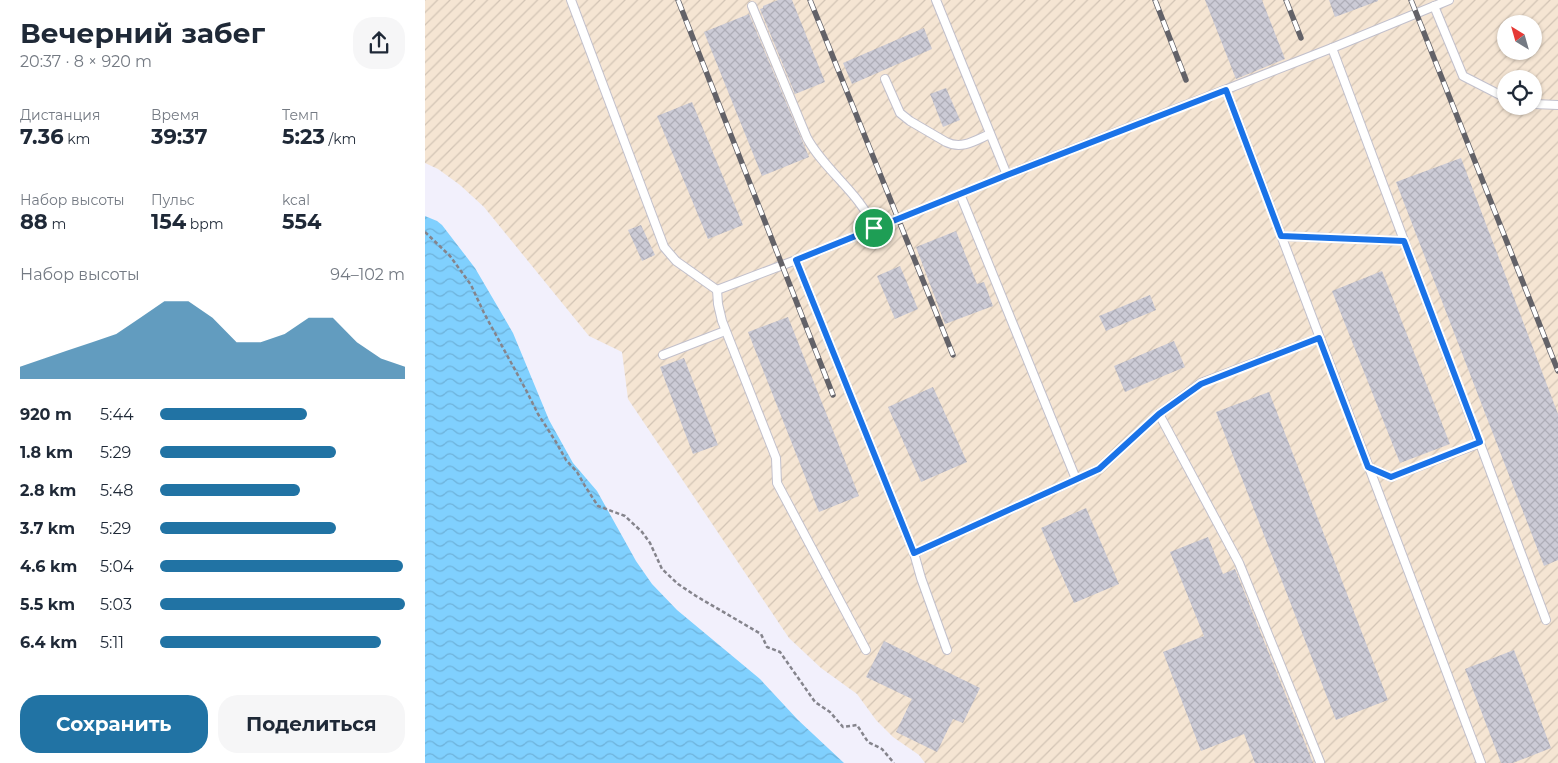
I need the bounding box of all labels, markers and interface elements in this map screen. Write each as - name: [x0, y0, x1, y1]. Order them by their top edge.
- north arrow: [1497, 15, 1543, 60]
- map controls: [1497, 15, 1542, 115]
- text: Вечерний забег: [20, 16, 265, 50]
- button: share: [353, 17, 405, 69]
- text: 20:37 · 8 × 920 m: [20, 52, 152, 71]
- button: locate: [1497, 70, 1542, 115]
- text: Дистанция: [20, 106, 100, 124]
- text: Время: [151, 106, 199, 124]
- text: Темп: [282, 106, 319, 124]
- text: 7.36: [20, 124, 64, 149]
- text: 39:37: [151, 124, 208, 149]
- text: 5:23: [282, 124, 325, 149]
- text: km: [64, 130, 90, 148]
- text: /km: [325, 130, 356, 148]
- text: Набор высоты: [20, 191, 125, 209]
- text: Пульс: [151, 191, 195, 209]
- text: kcal: [282, 191, 310, 209]
- pin: [853, 207, 895, 249]
- text: 88: [20, 209, 48, 234]
- text: 154: [151, 209, 186, 234]
- text: 554: [282, 209, 321, 234]
- icon: arrive: [860, 214, 888, 242]
- text: m: [48, 215, 66, 233]
- text: bpm: [186, 215, 224, 233]
- text: Набор высоты: [20, 265, 140, 284]
- text: 94–102 m: [330, 265, 405, 284]
- text: 920 m: [20, 405, 72, 424]
- text: 5:44: [100, 405, 134, 424]
- text: 1.8 km: [20, 443, 73, 462]
- text: 5:29: [100, 443, 131, 462]
- text: 2.8 km: [20, 481, 76, 500]
- text: 5:48: [100, 481, 133, 500]
- text: 3.7 km: [20, 519, 75, 538]
- text: 5:29: [100, 519, 131, 538]
- text: 4.6 km: [20, 557, 77, 576]
- text: 5:04: [100, 557, 134, 576]
- text: 5.5 km: [20, 595, 75, 614]
- text: 5:03: [100, 595, 132, 614]
- text: 6.4 km: [20, 633, 77, 652]
- text: 5:11: [100, 633, 124, 652]
- button: Сохранить: [20, 695, 208, 753]
- button: Поделиться: [218, 695, 405, 753]

